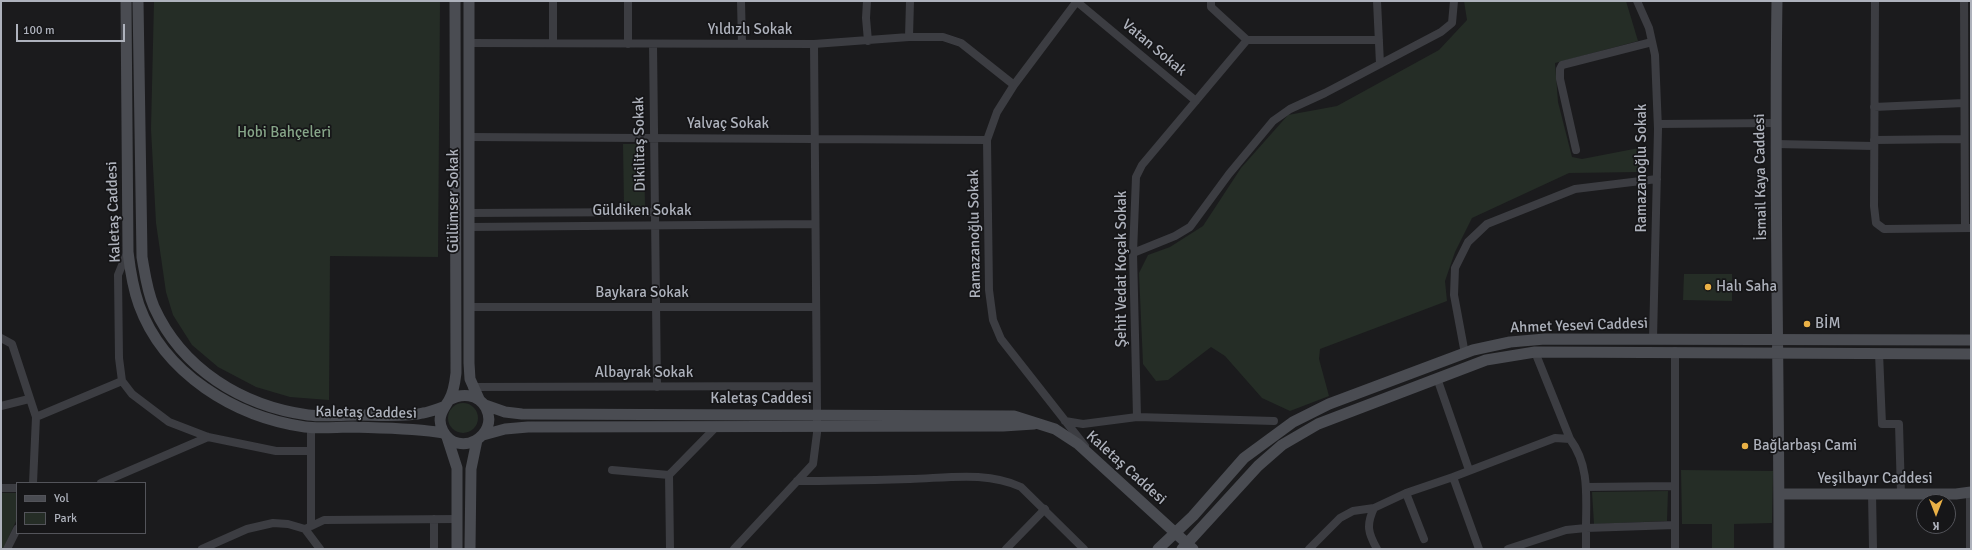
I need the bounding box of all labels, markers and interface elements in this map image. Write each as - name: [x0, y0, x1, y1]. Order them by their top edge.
- scale bar: [18, 16, 127, 42]
- street label: Vatan Sokak: [1118, 16, 1190, 80]
- street label: Yıldızlı Sokak: [708, 21, 792, 39]
- text: 100 m: [23, 23, 55, 38]
- street label: Dikilitaş Sokak: [630, 96, 650, 192]
- street label: Ramazanoğlu Sokak: [1633, 104, 1651, 232]
- street label: İsmail Kaya Caddesi: [1751, 113, 1771, 241]
- street label: Yalvaç Sokak: [687, 115, 769, 133]
- park label: Hobi Bahçeleri: [237, 124, 331, 142]
- street label: Gülümser Sokak: [445, 149, 463, 253]
- street label: Kaletaş Caddesi: [103, 161, 125, 263]
- street label: Ramazanoğlu Sokak: [965, 169, 985, 299]
- street label: Şehit Vedat Koçak Sokak: [1113, 191, 1131, 347]
- street label: Güldiken Sokak: [592, 202, 692, 220]
- place label: Halı Saha: [1716, 278, 1777, 296]
- marker: Halı Saha: [1703, 282, 1713, 292]
- street label: Baykara Sokak: [595, 284, 689, 302]
- street label: Ahmet Yesevi Caddesi: [1510, 315, 1648, 337]
- place label: BİM: [1815, 315, 1841, 333]
- marker: BİM: [1802, 319, 1812, 329]
- street label: Albayrak Sokak: [595, 364, 693, 382]
- street label: Kaletaş Caddesi: [710, 390, 812, 408]
- street label: Kaletaş Caddesi: [315, 403, 417, 423]
- street label: Kaletaş Caddesi: [1082, 427, 1170, 509]
- place label: Bağlarbaşı Cami: [1753, 437, 1857, 455]
- marker: Bağlarbaşı Cami: [1740, 441, 1750, 451]
- street label: Yeşilbayır Caddesi: [1817, 470, 1933, 488]
- legend: [16, 482, 146, 534]
- text: Yol: [54, 491, 69, 506]
- north arrow: [1916, 494, 1956, 534]
- text: Park: [54, 511, 77, 526]
- text: K: [1933, 519, 1939, 532]

